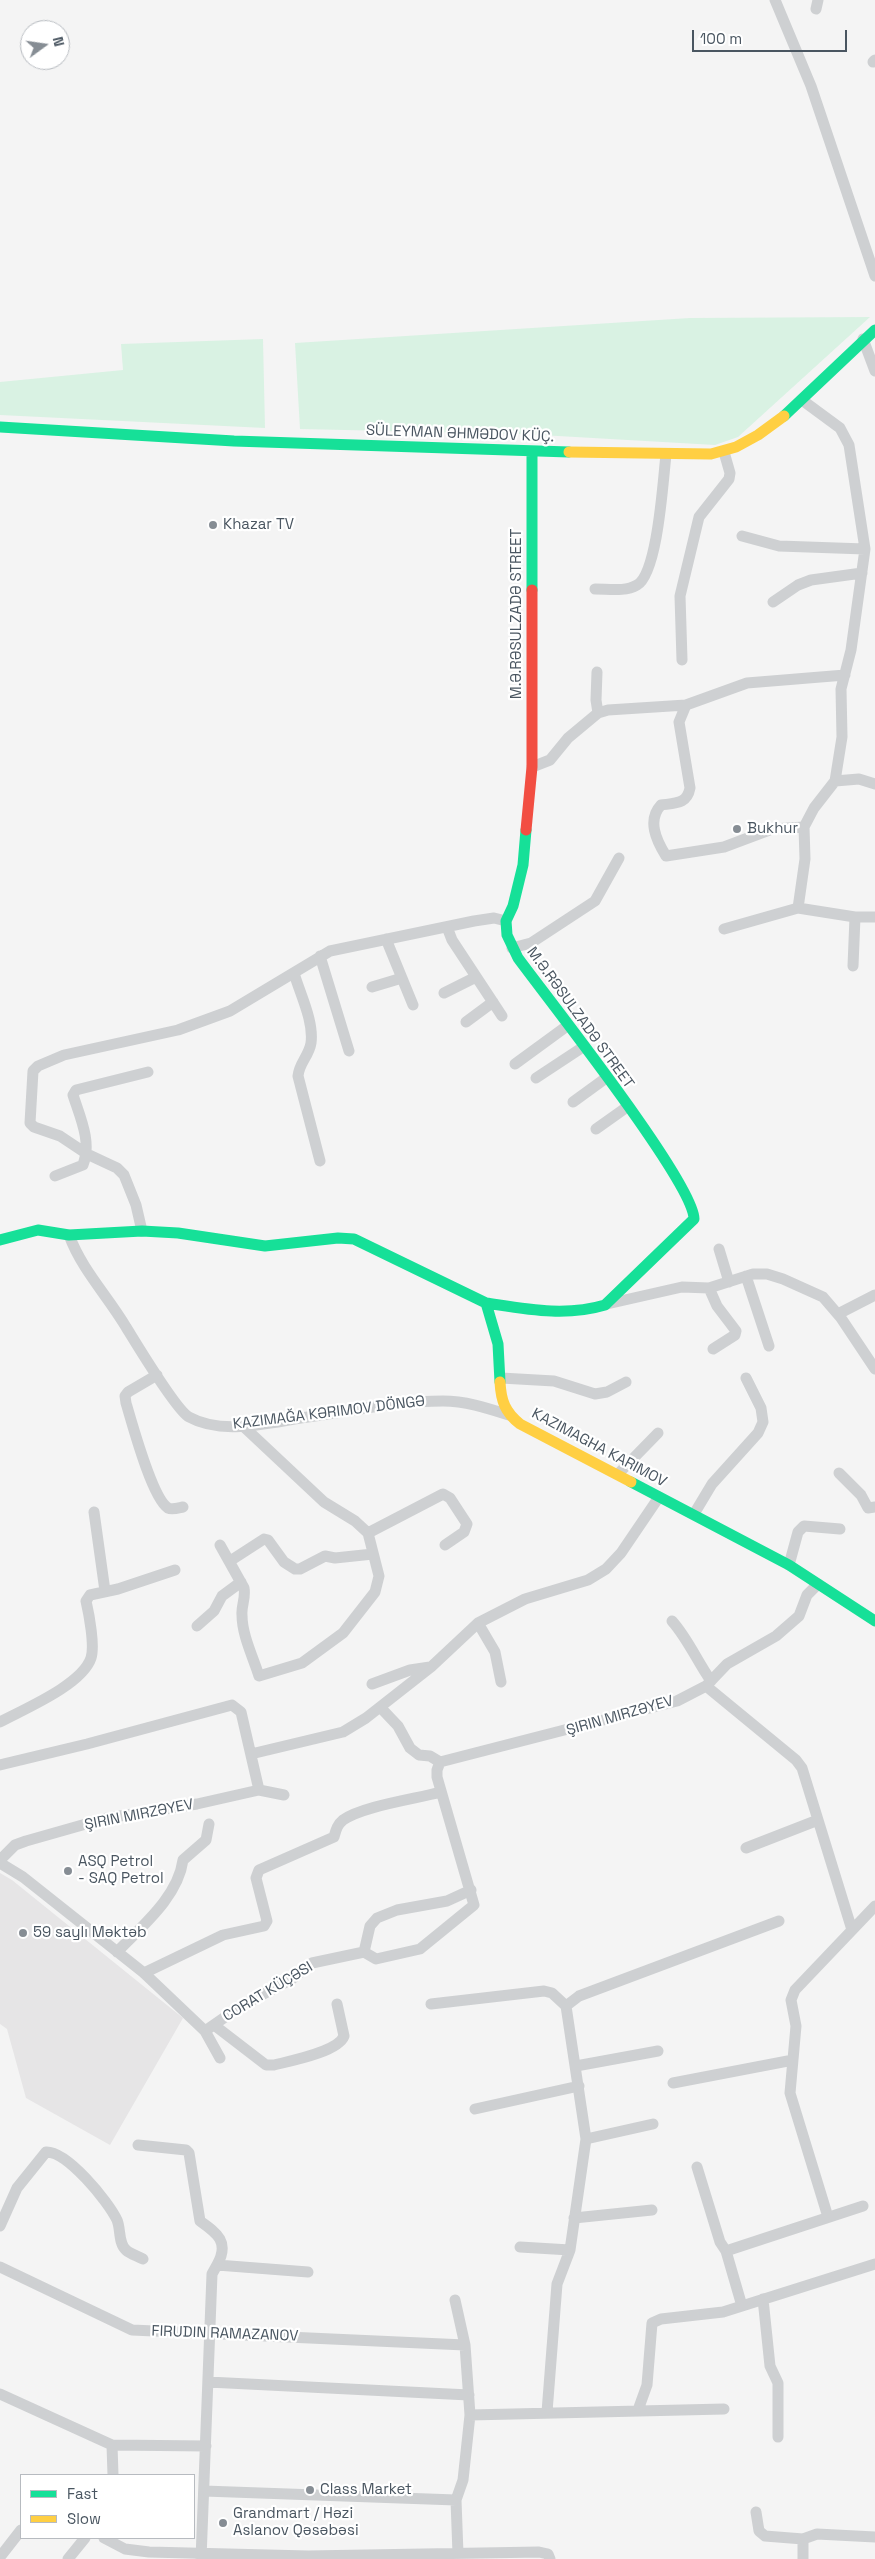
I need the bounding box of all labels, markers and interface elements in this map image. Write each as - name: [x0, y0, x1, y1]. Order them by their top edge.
- north arrow: [20, 20, 70, 70]
- scale bar: [695, 20, 850, 52]
- text: 100 m: [700, 29, 742, 48]
- text: N: [49, 35, 68, 48]
- street label: SÜLEYMAN ƏHMƏDOV KÜÇ.: [365, 422, 555, 446]
- place label: Khazar TV: [223, 516, 294, 534]
- marker: Khazar TV: [207, 519, 219, 531]
- street label: M.Ə.RƏSULZADƏ STREET: [508, 529, 526, 699]
- place label: Bukhur: [747, 820, 798, 838]
- marker: Bukhur: [731, 823, 743, 835]
- street label: M.Ə.RƏSULZADƏ STREET: [523, 944, 637, 1092]
- street label: KAZIMAĞA KƏRIMOV DÖNGƏ: [232, 1392, 426, 1434]
- street label: KAZIMAGHA KARIMOV: [529, 1405, 669, 1491]
- street label: ŞIRIN MIRZƏYEV: [564, 1692, 676, 1740]
- street label: ŞIRIN MIRZƏYEV: [83, 1796, 195, 1834]
- place label: ASQ Petrol - SAQ Petrol: [78, 1853, 164, 1888]
- marker: ASQ Petrol - SAQ Petrol: [62, 1865, 74, 1877]
- place label: 59 saylı Məktəb: [33, 1924, 147, 1942]
- marker: 59 saylı Məktəb: [17, 1927, 29, 1939]
- street label: CORAT KÜÇƏSI: [220, 1958, 316, 2026]
- street label: FIRUDIN RAMAZANOV: [151, 2322, 299, 2346]
- legend: [20, 2474, 195, 2539]
- place label: Class Market: [320, 2481, 412, 2499]
- text: Fast: [67, 2484, 98, 2503]
- marker: Class Market: [304, 2484, 316, 2496]
- place label: Grandmart / Həzi Aslanov Qəsəbəsi: [233, 2505, 359, 2540]
- text: Slow: [67, 2509, 101, 2528]
- marker: Grandmart / Həzi Aslanov Qəsəbəsi: [217, 2517, 229, 2529]

